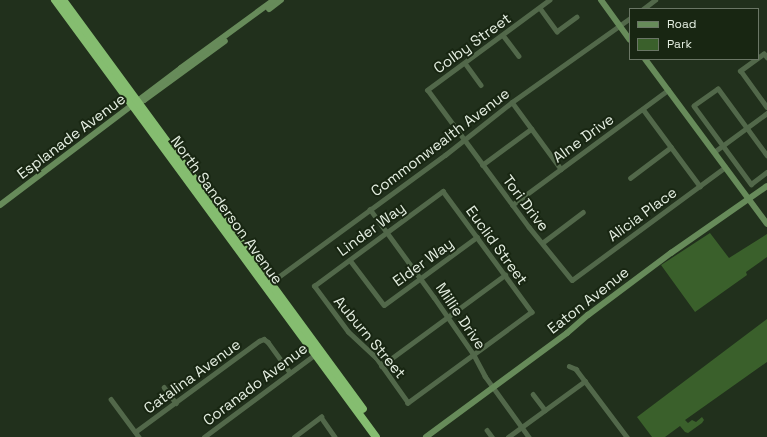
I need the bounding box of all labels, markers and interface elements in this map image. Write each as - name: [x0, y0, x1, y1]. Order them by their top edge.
- legend: [629, 8, 759, 60]
- street label: Colby Street: [430, 9, 514, 77]
- text: Road: [667, 16, 696, 32]
- text: Park: [667, 36, 692, 52]
- street label: Commonwealth Avenue: [367, 84, 513, 200]
- street label: Esplanade Avenue: [13, 89, 129, 183]
- street label: Alne Drive: [549, 110, 617, 166]
- street label: North Sanderson Avenue: [167, 132, 287, 288]
- street label: Tori Drive: [499, 171, 553, 235]
- street label: Alicia Place: [604, 183, 680, 245]
- street label: Linder Way: [333, 198, 409, 260]
- street label: Euclid Street: [462, 202, 532, 288]
- street label: Elder Way: [389, 234, 457, 290]
- street label: Eaton Avenue: [544, 263, 632, 337]
- street label: Millie Drive: [432, 279, 490, 353]
- street label: Auburn Street: [330, 292, 410, 382]
- street label: Catalina Avenue: [140, 335, 244, 417]
- street label: Coranado Avenue: [199, 339, 311, 429]

